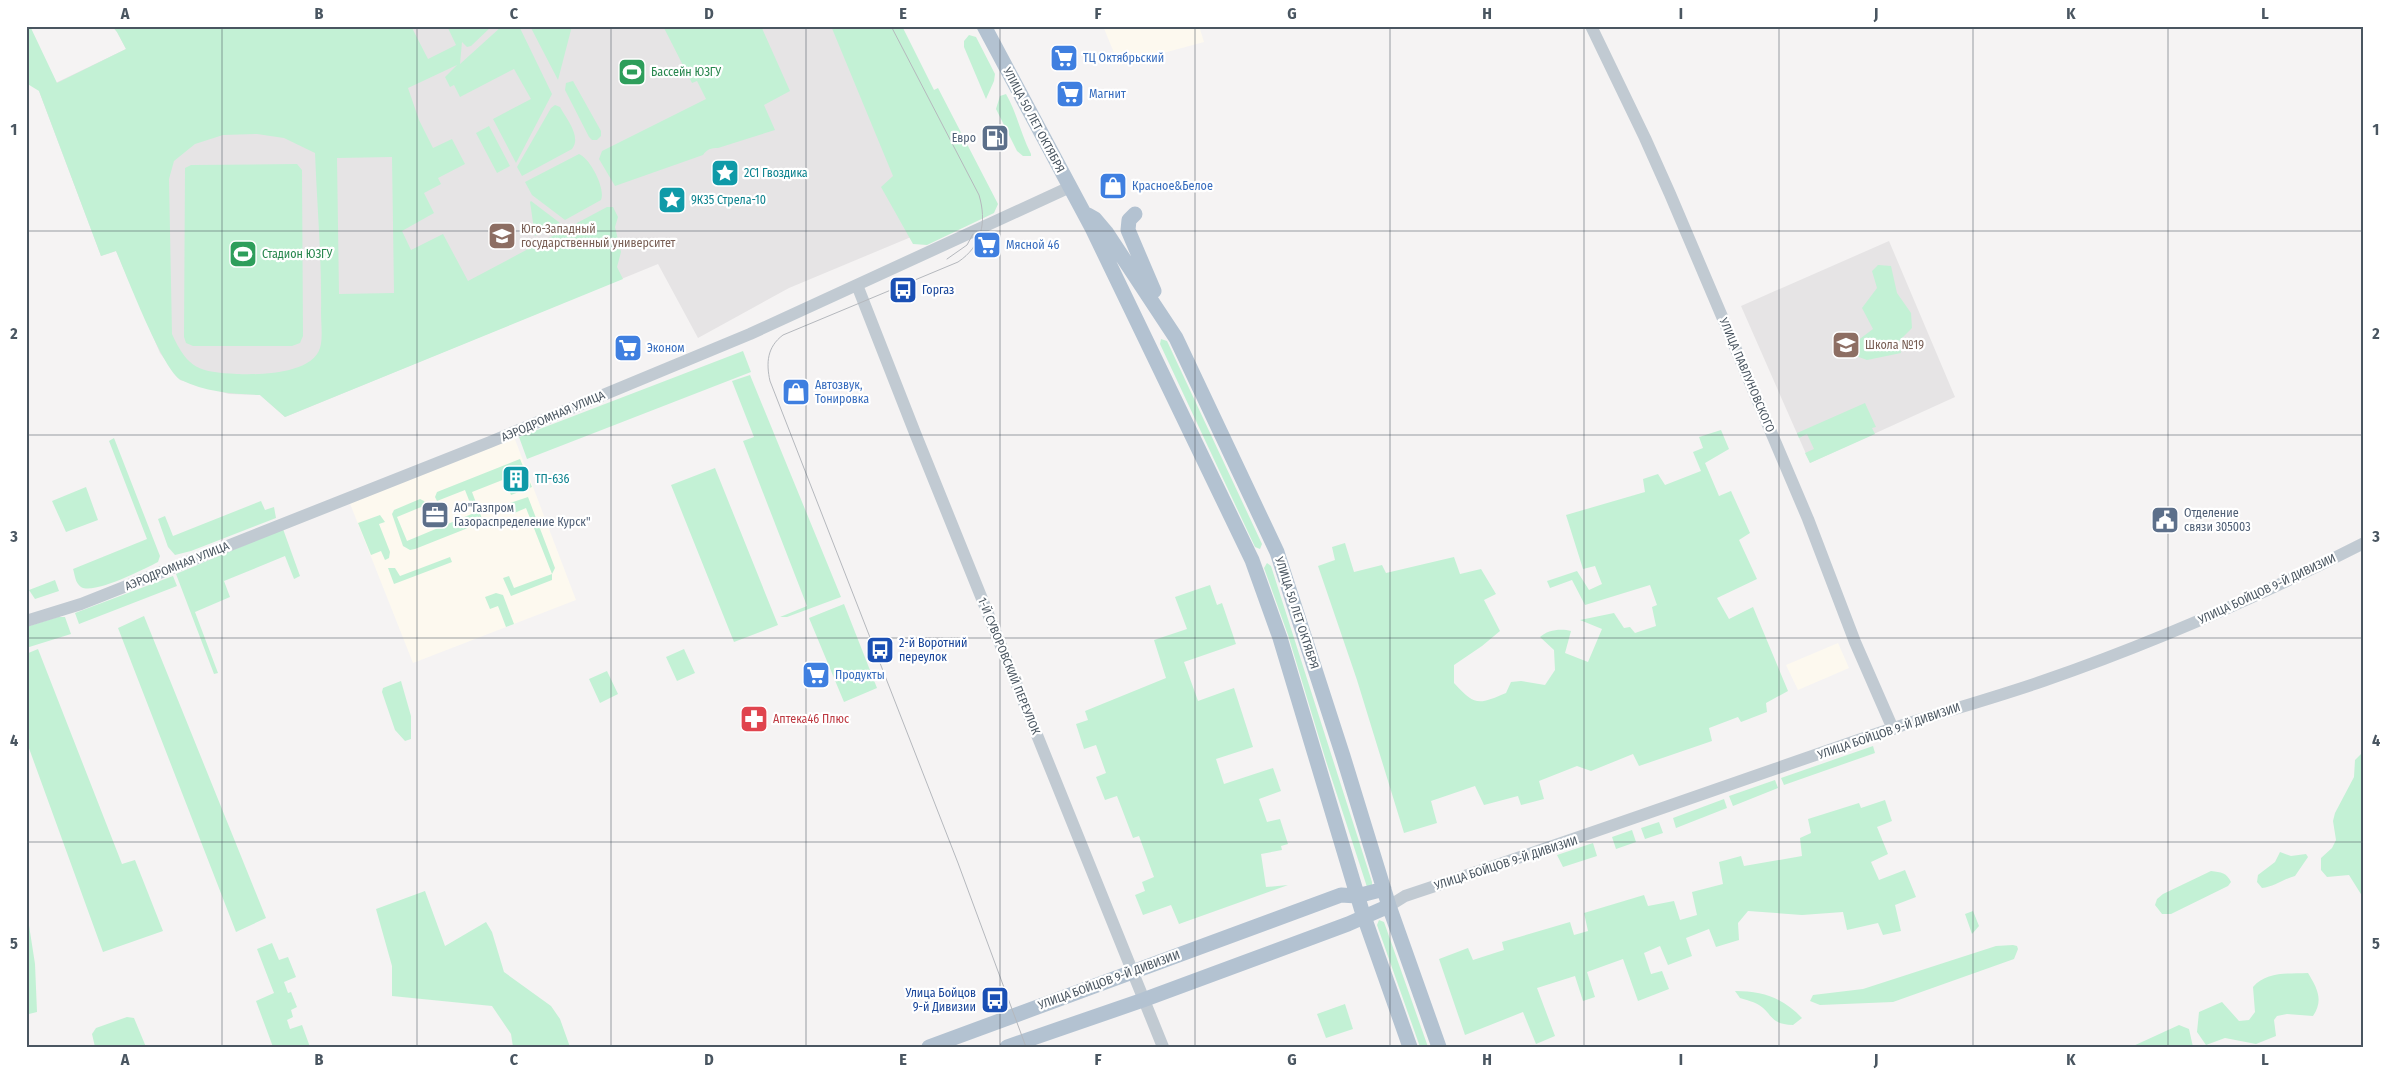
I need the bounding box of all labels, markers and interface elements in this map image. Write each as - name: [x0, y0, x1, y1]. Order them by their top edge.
- text: A: [120, 4, 130, 23]
- text: B: [315, 4, 324, 23]
- text: C: [510, 4, 519, 23]
- text: D: [704, 4, 714, 23]
- text: E: [899, 4, 907, 23]
- text: F: [1094, 4, 1102, 23]
- text: G: [1287, 4, 1297, 23]
- text: H: [1482, 4, 1492, 23]
- text: I: [1679, 4, 1683, 23]
- text: J: [1873, 4, 1878, 23]
- text: K: [2066, 4, 2076, 23]
- text: L: [2261, 4, 2269, 23]
- supermarket icon: ТЦ Октябрьский: [1049, 43, 1079, 73]
- place label: ТЦ Октябрьский: [1083, 51, 1164, 65]
- sports icon: Бассейн ЮЗГУ: [617, 57, 647, 87]
- street label: УЛИЦА 50 ЛЕТ ОКТЯБРЯ: [1000, 64, 1068, 175]
- place label: Бассейн ЮЗГУ: [651, 65, 721, 79]
- supermarket icon: Магнит: [1055, 79, 1085, 109]
- place label: Магнит: [1089, 87, 1126, 101]
- text: 1: [11, 120, 17, 139]
- text: 1: [2373, 120, 2379, 139]
- fuel station icon: Евро: [980, 123, 1010, 153]
- place label: Евро: [952, 131, 976, 145]
- place icon: 2С1 Гвоздика: [710, 158, 740, 188]
- place label: 2С1 Гвоздика: [744, 166, 808, 180]
- shop icon: Красное&Белое: [1098, 171, 1128, 201]
- place label: Красное&Белое: [1132, 179, 1213, 193]
- place icon: 9К35 Стрела-10: [657, 185, 687, 215]
- place label: 9К35 Стрела-10: [691, 193, 766, 207]
- school or university icon: Юго-Западный государственный университет: [487, 221, 517, 251]
- place label: Юго-Западный государственный университет: [521, 222, 676, 250]
- supermarket icon: Мясной 46: [972, 230, 1002, 260]
- place label: Мясной 46: [1006, 238, 1059, 252]
- sports icon: Стадион ЮЗГУ: [228, 239, 258, 269]
- place label: Стадион ЮЗГУ: [262, 247, 333, 261]
- bus stop icon: Горгаз: [888, 275, 918, 305]
- place label: Горгаз: [922, 283, 954, 297]
- street label: УЛИЦА ПАВЛУНОВСКОГО: [1716, 315, 1777, 434]
- text: 2: [9, 324, 18, 343]
- text: 2: [2371, 324, 2380, 343]
- school or university icon: Школа №19: [1831, 330, 1861, 360]
- supermarket icon: Эконом: [613, 333, 643, 363]
- place label: Школа №19: [1865, 338, 1924, 352]
- place label: Эконом: [647, 341, 685, 355]
- shop icon: Автозвук, Тонировка: [781, 377, 811, 407]
- place label: Автозвук, Тонировка: [815, 378, 869, 406]
- street label: АЭРОДРОМНАЯ УЛИЦА: [499, 388, 608, 444]
- building icon: ТП-636: [501, 464, 531, 494]
- place label: ТП-636: [535, 472, 569, 486]
- office icon: АО"Газпром Газораспределение Курск": [420, 500, 450, 530]
- place label: АО"Газпром Газораспределение Курск": [454, 501, 591, 529]
- public building icon: Отделение связи 305003: [2150, 505, 2180, 535]
- place label: Отделение связи 305003: [2184, 506, 2251, 534]
- text: 3: [9, 527, 18, 546]
- text: 3: [2371, 527, 2380, 546]
- street label: АЭРОДРОМНАЯ УЛИЦА: [123, 538, 232, 593]
- street label: УЛИЦА БОЙЦОВ 9-Й ДИВИЗИИ: [2195, 550, 2338, 627]
- street label: УЛИЦА 50 ЛЕТ ОКТЯБРЯ: [1272, 554, 1322, 671]
- street label: 1-Й СУВОРОВСКИЙ ПЕРЕУЛОК: [975, 595, 1044, 737]
- bus stop icon: 2-й Воротний переулок: [865, 635, 895, 665]
- place label: 2-й Воротний переулок: [899, 636, 967, 664]
- supermarket icon: Продукты: [801, 660, 831, 690]
- place label: Продукты: [835, 668, 885, 682]
- street label: УЛИЦА БОЙЦОВ 9-Й ДИВИЗИИ: [1815, 699, 1962, 762]
- pharmacy icon: Аптека46 Плюс: [739, 704, 769, 734]
- place label: Аптека46 Плюс: [773, 712, 849, 726]
- text: 4: [10, 731, 18, 750]
- text: 4: [2372, 731, 2380, 750]
- street label: УЛИЦА БОЙЦОВ 9-Й ДИВИЗИИ: [1431, 832, 1579, 893]
- text: 5: [10, 934, 18, 953]
- text: 5: [2372, 934, 2380, 953]
- street label: УЛИЦА БОЙЦОВ 9-Й ДИВИЗИИ: [1035, 947, 1182, 1013]
- bus stop icon: Улица Бойцов 9-й Дивизии: [980, 985, 1010, 1015]
- place label: Улица Бойцов 9-й Дивизии: [904, 986, 976, 1014]
- text: A: [120, 1050, 130, 1069]
- text: B: [315, 1050, 324, 1069]
- text: C: [510, 1050, 519, 1069]
- text: D: [704, 1050, 714, 1069]
- text: E: [899, 1050, 907, 1069]
- text: F: [1094, 1050, 1102, 1069]
- text: G: [1287, 1050, 1297, 1069]
- text: H: [1482, 1050, 1492, 1069]
- text: I: [1679, 1050, 1683, 1069]
- text: J: [1873, 1050, 1878, 1069]
- text: K: [2066, 1050, 2076, 1069]
- text: L: [2261, 1050, 2269, 1069]

